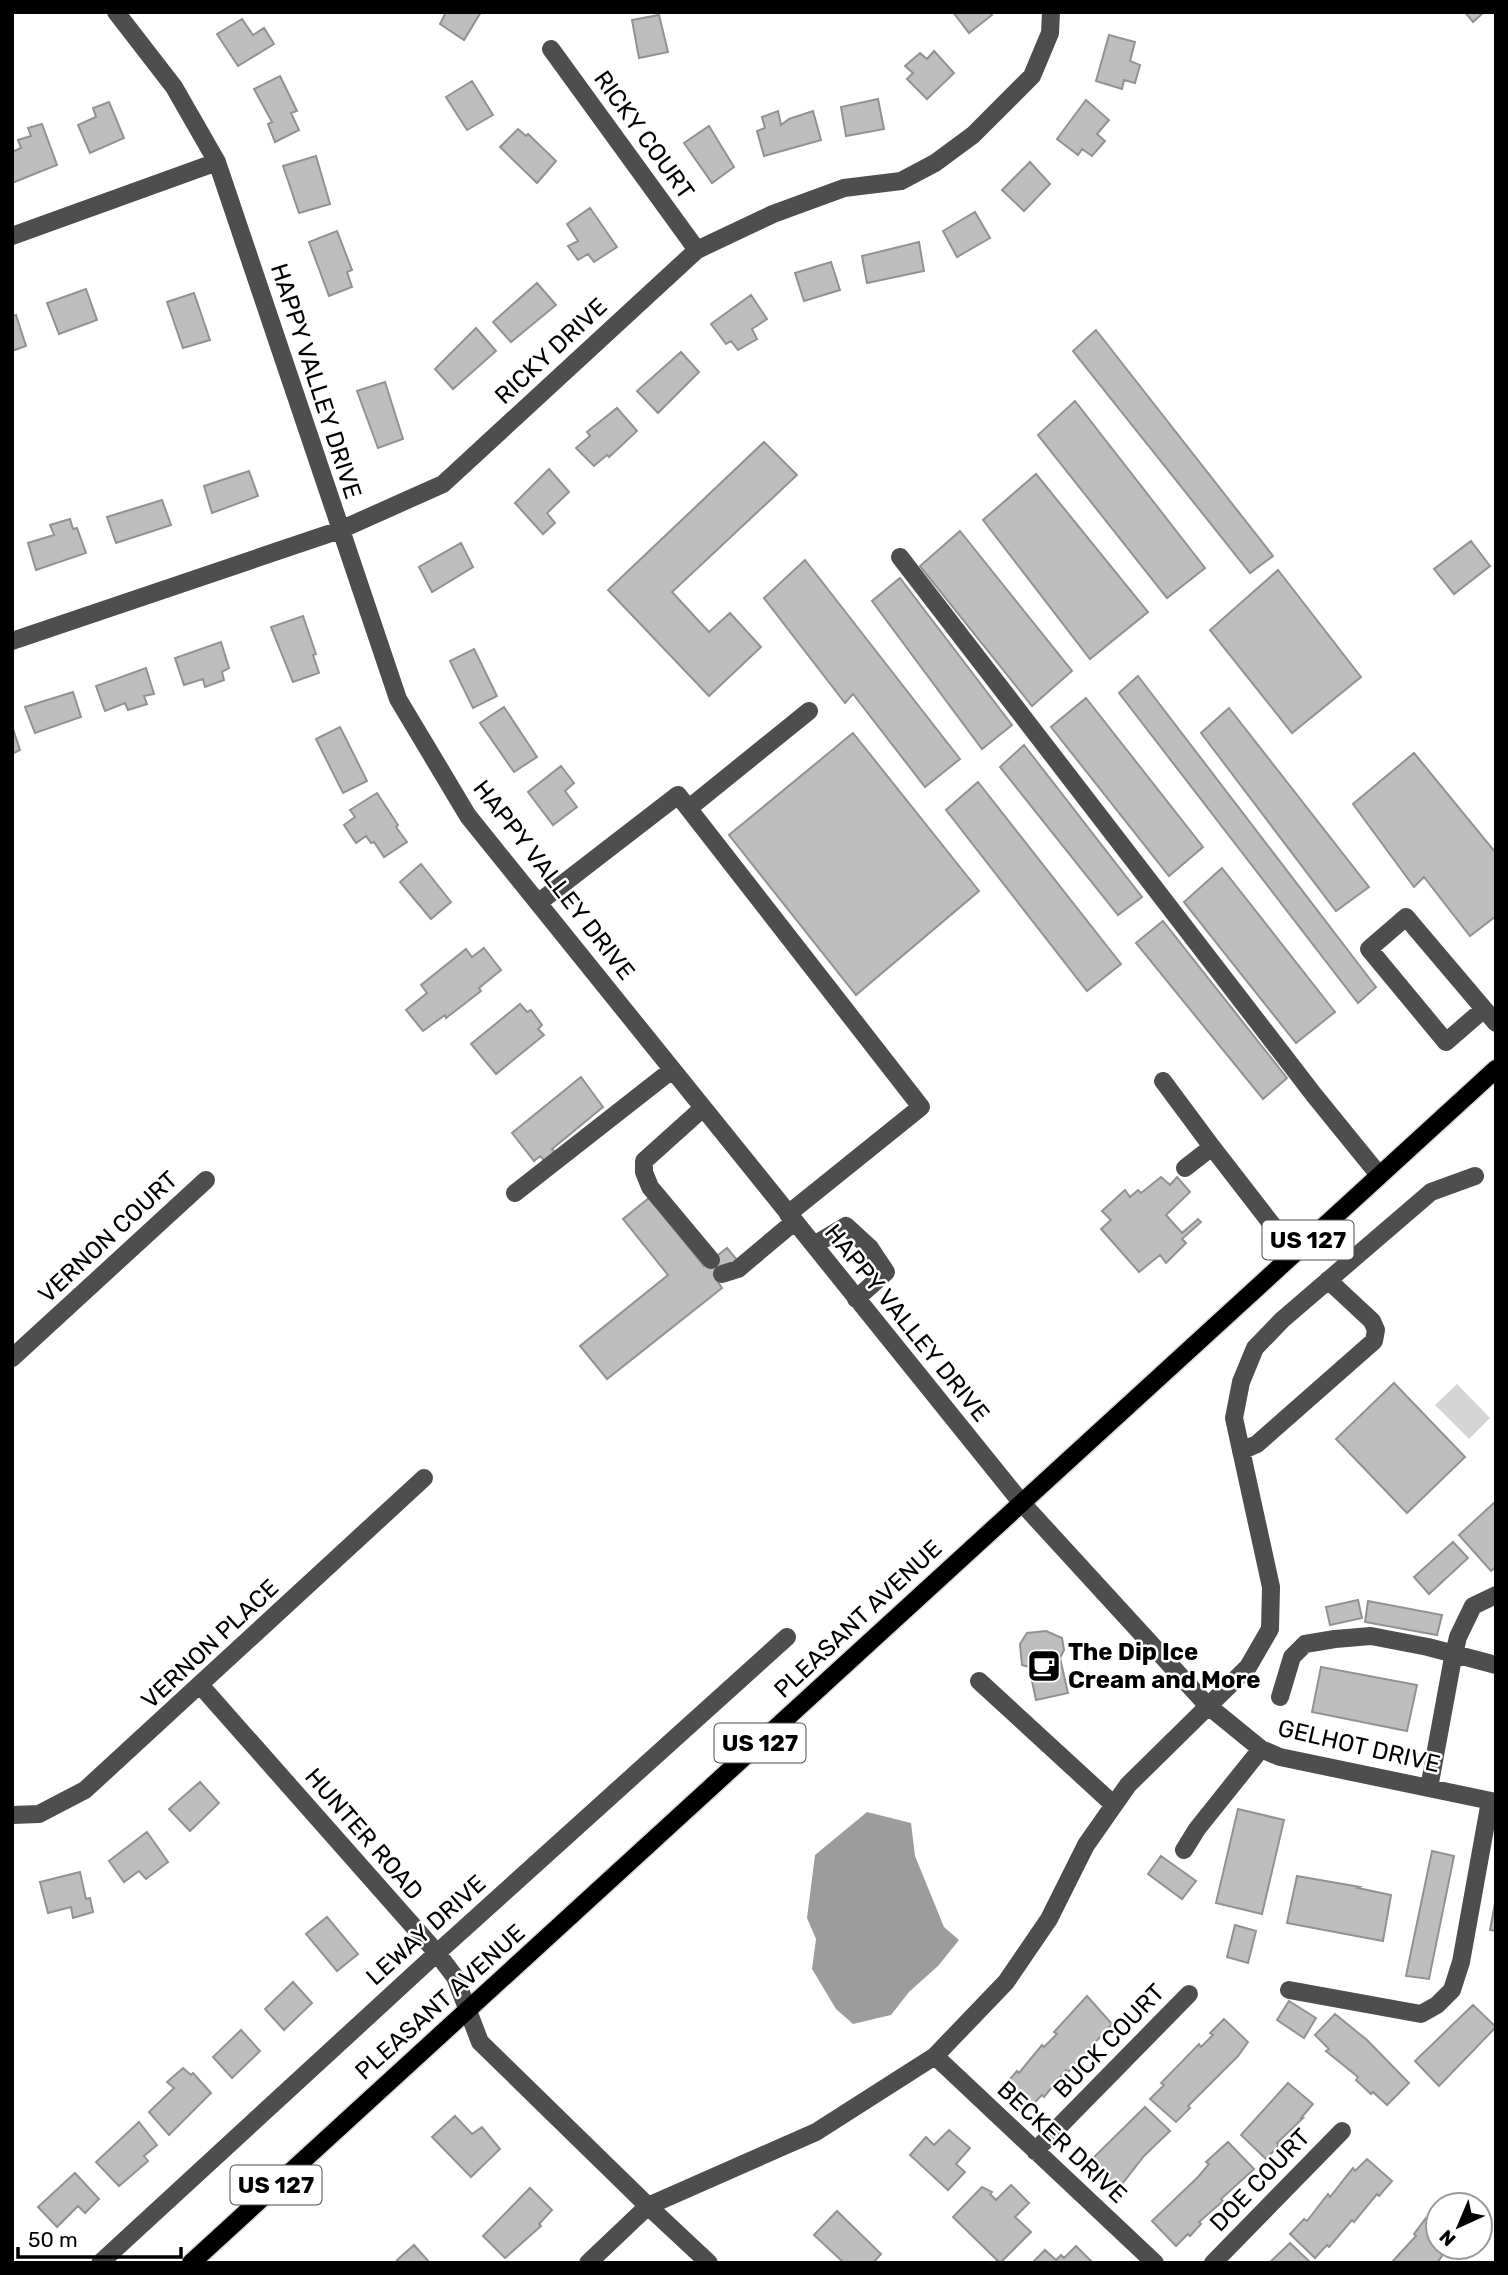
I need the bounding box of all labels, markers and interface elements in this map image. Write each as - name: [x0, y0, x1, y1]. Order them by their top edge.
- street label: RICKY COURT: [588, 65, 700, 205]
- street label: HAPPY VALLEY DRIVE: [265, 260, 367, 502]
- street label: RICKY DRIVE: [489, 292, 613, 410]
- street label: HAPPY VALLEY DRIVE: [467, 775, 641, 985]
- street label: VERNON COURT: [33, 1165, 183, 1309]
- street label: HAPPY VALLEY DRIVE: [819, 1219, 995, 1427]
- road number: US 127: [1262, 1220, 1354, 1260]
- street label: PLEASANT AVENUE: [769, 1534, 947, 1704]
- street label: VERNON PLACE: [136, 1574, 284, 1714]
- place label: The Dip Ice Cream and More: [1068, 1638, 1261, 1694]
- cafe icon: The Dip Ice Cream and More: [1025, 1647, 1063, 1685]
- street label: GELHOT DRIVE: [1275, 1714, 1443, 1778]
- road number: US 127: [714, 1724, 806, 1762]
- street label: HUNTER ROAD: [299, 1763, 429, 1905]
- street label: LEWAY DRIVE: [361, 1869, 491, 1991]
- street label: PLEASANT AVENUE: [349, 1918, 531, 2086]
- street label: BUCK COURT: [1048, 1978, 1170, 2104]
- street label: BECKER DRIVE: [992, 2075, 1132, 2209]
- street label: DOE COURT: [1204, 2123, 1316, 2237]
- road number: US 127: [230, 2166, 322, 2204]
- north arrow: [1424, 2191, 1494, 2261]
- scale bar: [18, 2216, 180, 2260]
- text: N: [1435, 2225, 1460, 2251]
- text: 50 m: [28, 2227, 78, 2252]

